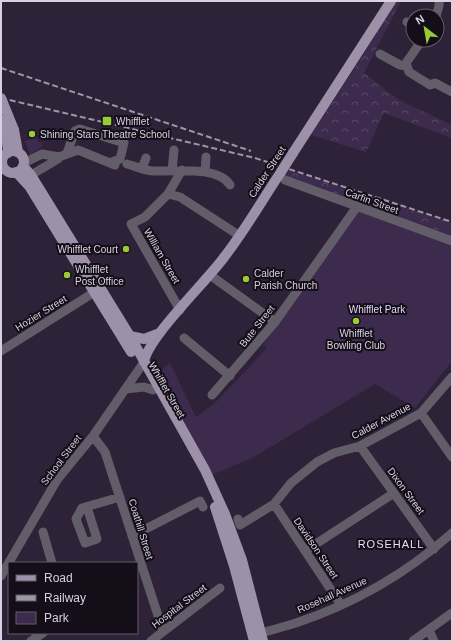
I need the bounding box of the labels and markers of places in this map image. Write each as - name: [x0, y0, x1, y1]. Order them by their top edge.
- marker: Whifflet: [101, 115, 113, 127]
- place label: Whifflet: [116, 116, 149, 127]
- marker: Shining Stars Theatre School: [27, 129, 37, 139]
- place label: Shining Stars Theatre School: [40, 129, 170, 140]
- place label: Whifflet Court: [58, 244, 118, 255]
- marker: Whifflet Court: [121, 244, 131, 254]
- place label: Whifflet Post Office: [75, 264, 124, 287]
- place label: Calder Parish Church: [254, 268, 317, 291]
- marker: Whifflet Post Office: [62, 270, 72, 280]
- marker: Calder Parish Church: [241, 274, 251, 284]
- marker: Whifflet Bowling Club: [351, 316, 361, 326]
- place label: Whifflet Bowling Club: [327, 328, 386, 351]

